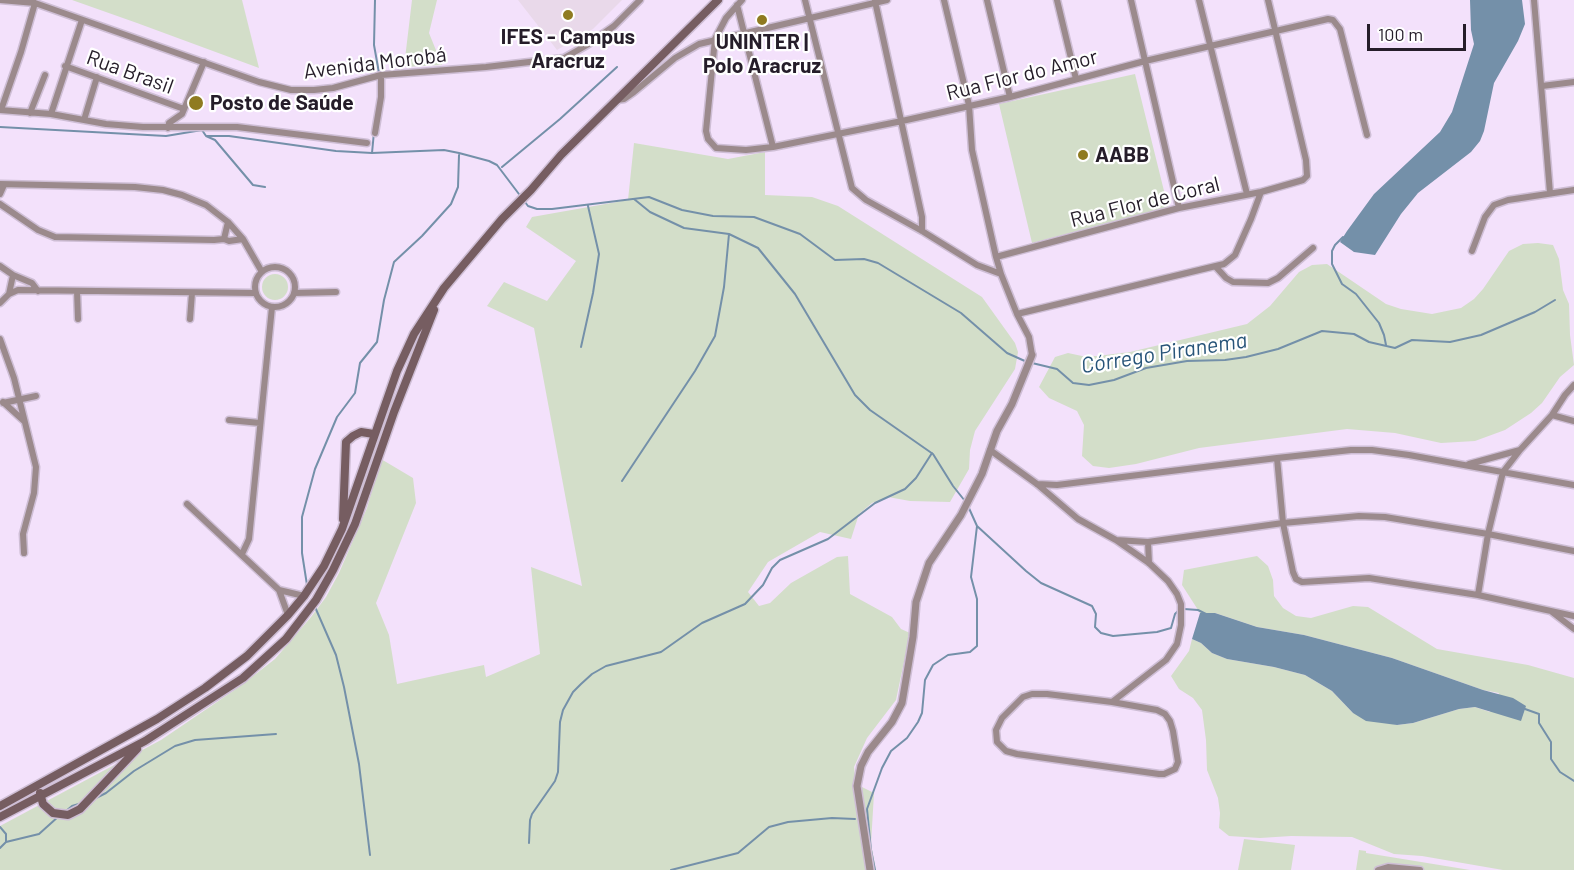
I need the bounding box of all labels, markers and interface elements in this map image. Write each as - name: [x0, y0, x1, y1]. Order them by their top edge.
- marker: IFES - Campus Aracruz: [561, 8, 575, 22]
- scale bar: [1370, 12, 1469, 50]
- marker: UNINTER | Polo Aracruz: [755, 13, 769, 27]
- text: 100 m: [1378, 23, 1423, 45]
- place label: IFES - Campus Aracruz: [501, 24, 635, 74]
- place label: UNINTER | Polo Aracruz: [703, 29, 821, 79]
- street label: Avenida Morobá: [302, 42, 448, 84]
- street label: Rua Flor do Amor: [944, 44, 1100, 106]
- street label: Rua Brasil: [83, 45, 177, 99]
- place label: Posto de Saúde: [210, 90, 354, 116]
- marker: Posto de Saúde: [187, 94, 205, 112]
- place label: AABB: [1095, 142, 1149, 168]
- marker: AABB: [1076, 148, 1090, 162]
- street label: Rua Flor de Coral: [1068, 171, 1222, 233]
- water label: Córrego Piranema: [1079, 327, 1249, 379]

